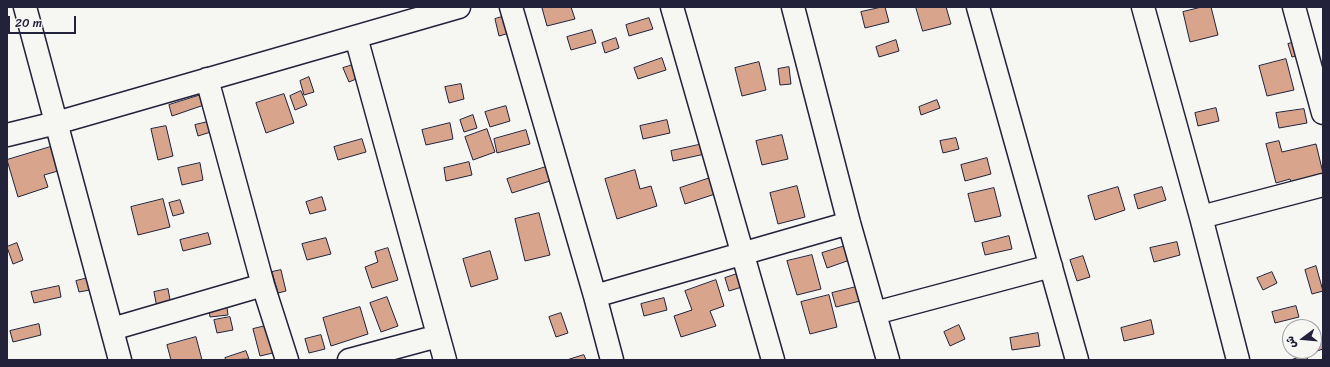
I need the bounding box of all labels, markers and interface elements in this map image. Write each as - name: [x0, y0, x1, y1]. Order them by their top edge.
- scale bar: [10, 8, 78, 34]
- text: 20 m: [15, 12, 42, 34]
- north arrow: [1282, 319, 1322, 359]
- text: ش: [1280, 334, 1302, 351]

